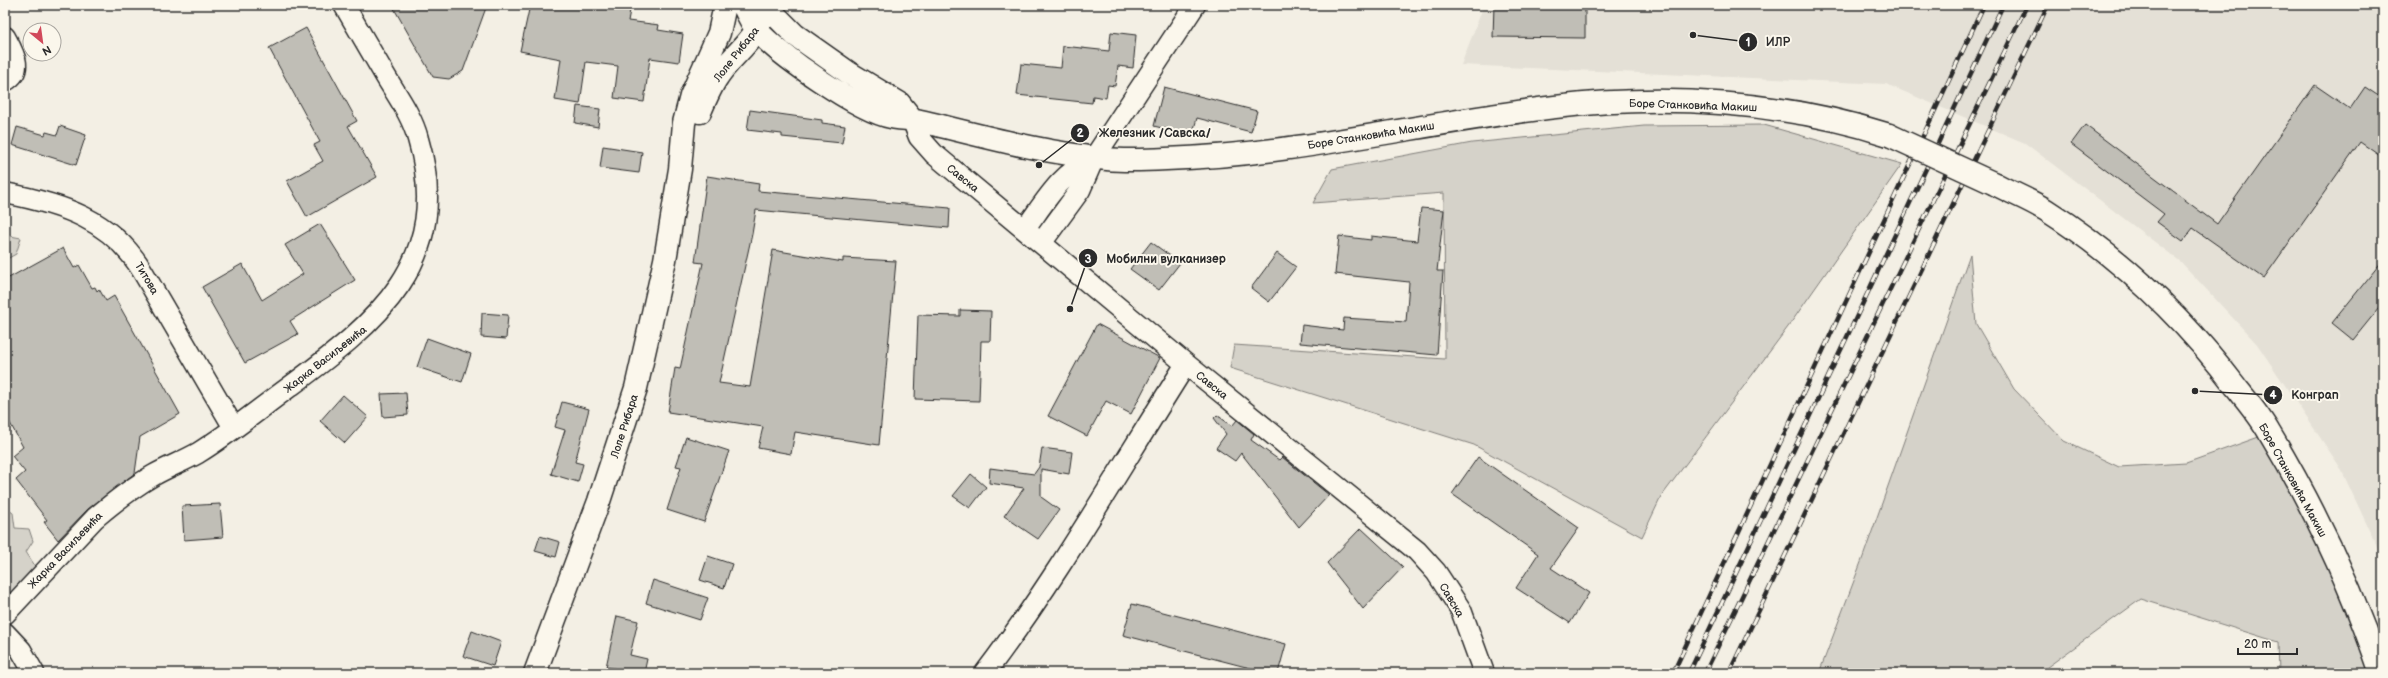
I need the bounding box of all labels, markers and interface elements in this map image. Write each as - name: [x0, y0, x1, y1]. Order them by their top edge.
- north arrow: [22, 22, 62, 62]
- street label: Лоле Рибара: [710, 24, 762, 85]
- callout: ИЛР: [1738, 30, 1799, 54]
- text: 1: [1745, 35, 1751, 50]
- text: ИЛР: [1766, 35, 1791, 50]
- text: N: [40, 43, 53, 58]
- street label: Боре Станковића Макиш: [1629, 97, 1757, 114]
- street label: Боре Станковића Макиш: [1307, 119, 1435, 152]
- callout: Железник /Савска/: [1070, 121, 1219, 145]
- text: 2: [1076, 126, 1084, 141]
- text: Железник /Савска/: [1099, 126, 1212, 141]
- street label: Савска: [944, 162, 982, 195]
- callout: Мобилни вулканизер: [1078, 246, 1234, 270]
- text: 3: [1084, 252, 1092, 267]
- text: Мобилни вулканизер: [1106, 252, 1226, 267]
- street label: Титова: [132, 260, 162, 297]
- street label: Жарка Васиљевића: [281, 323, 370, 396]
- street label: Савска: [1193, 369, 1231, 402]
- callout: Конграп: [2263, 383, 2346, 407]
- text: 4: [2269, 388, 2277, 403]
- text: Конграп: [2291, 388, 2339, 403]
- street label: Лоле Рибара: [608, 392, 641, 461]
- street label: Боре Станковића Макиш: [2256, 421, 2329, 539]
- street label: Жарка Васиљевића: [25, 509, 106, 591]
- street label: Савска: [1436, 581, 1467, 620]
- scale bar: [2238, 630, 2297, 656]
- text: 20 m: [2244, 637, 2271, 652]

